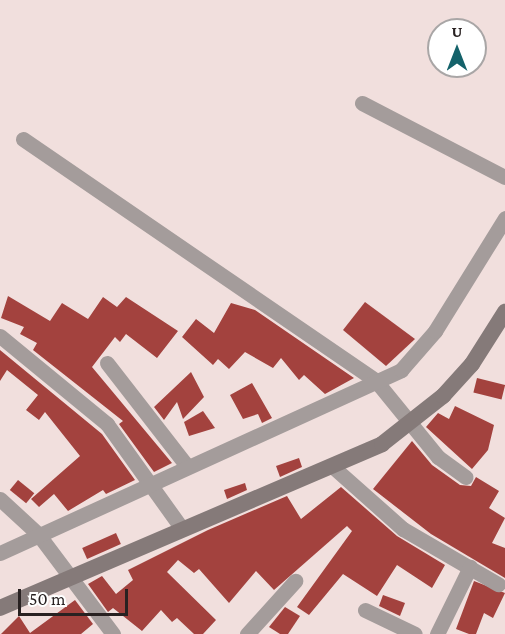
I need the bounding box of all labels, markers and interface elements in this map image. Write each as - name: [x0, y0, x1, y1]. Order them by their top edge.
- north arrow: [427, 18, 487, 78]
- text: U: [452, 23, 462, 40]
- scale bar: [21, 577, 130, 615]
- text: 50 m: [29, 589, 66, 609]

